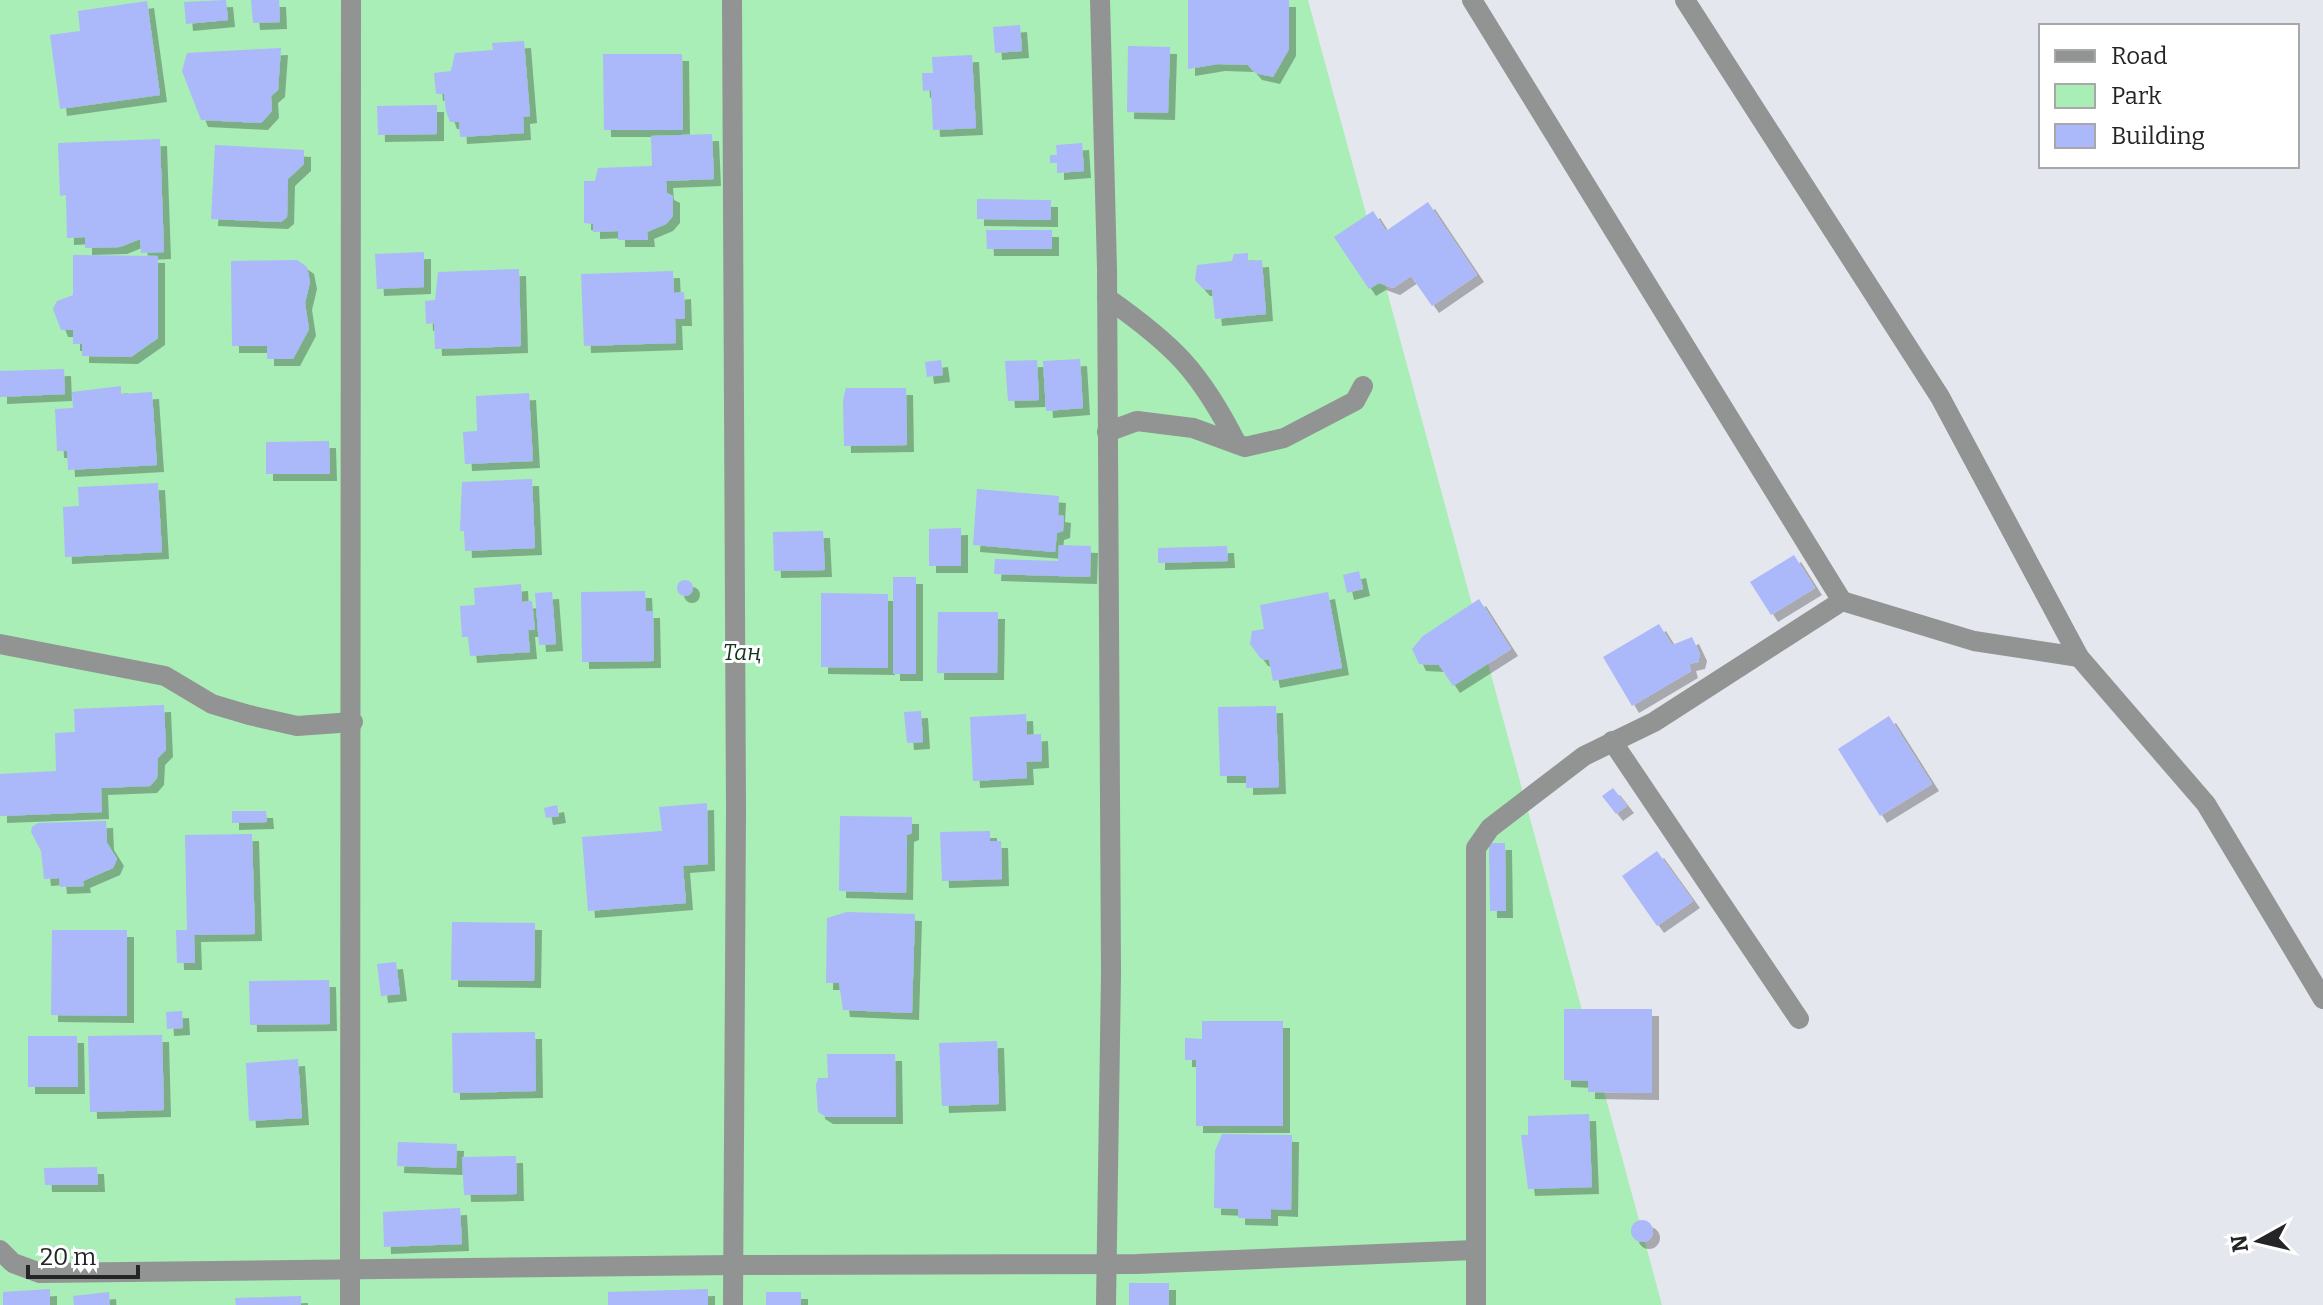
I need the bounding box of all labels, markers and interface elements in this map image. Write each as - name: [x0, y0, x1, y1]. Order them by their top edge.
- legend: [2039, 24, 2299, 168]
- text: Road: [2111, 42, 2167, 70]
- text: Park: [2111, 82, 2162, 110]
- text: Building: [2111, 122, 2205, 150]
- park label: Таң: [723, 639, 761, 666]
- north arrow: [2219, 1201, 2299, 1281]
- scale bar: [28, 1229, 138, 1279]
- text: N: [2225, 1233, 2254, 1254]
- text: 20 m: [40, 1243, 96, 1271]

